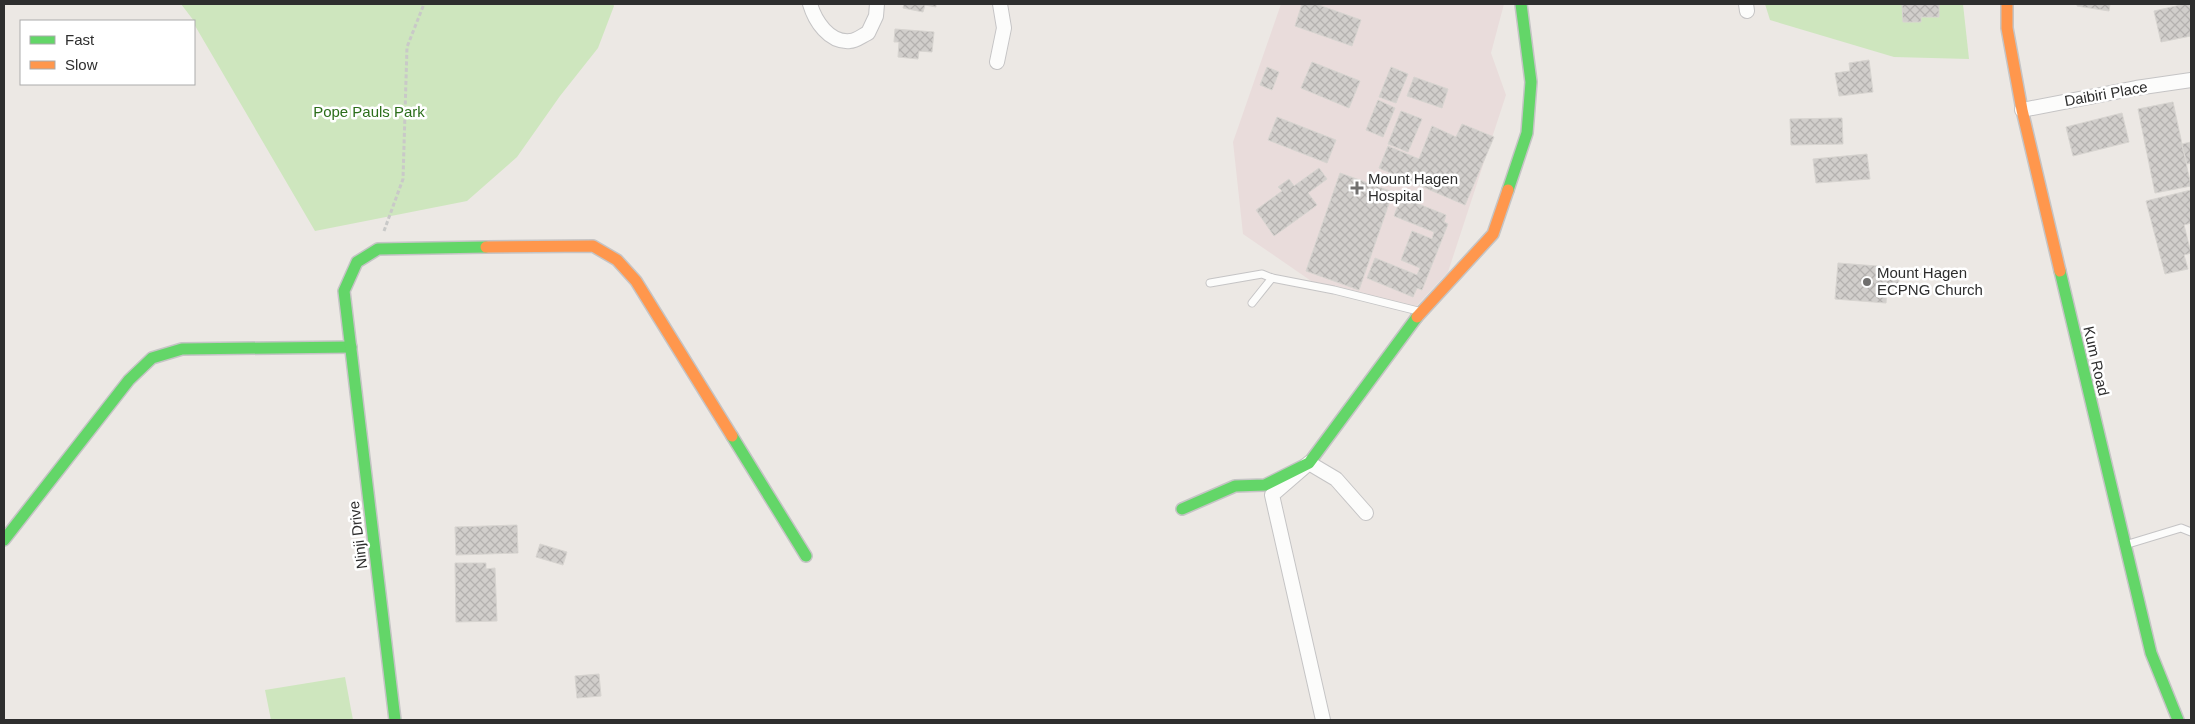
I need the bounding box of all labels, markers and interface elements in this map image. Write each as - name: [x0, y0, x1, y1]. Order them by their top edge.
- legend: [20, 20, 195, 85]
- text: Fast: [65, 31, 95, 48]
- text: Slow: [65, 56, 98, 73]
- street label: Daibiri Place: [2063, 78, 2149, 109]
- park label: Pope Pauls Park: [313, 103, 425, 120]
- place label: Mount Hagen Hospital: [1368, 170, 1458, 204]
- marker: Mount Hagen Hospital: [1350, 181, 1364, 195]
- place label: Mount Hagen ECPNG Church: [1877, 264, 1983, 298]
- marker: Mount Hagen ECPNG Church: [1861, 276, 1873, 288]
- street label: Kum Road: [2080, 324, 2113, 397]
- street label: Ninji Drive: [345, 500, 370, 570]

